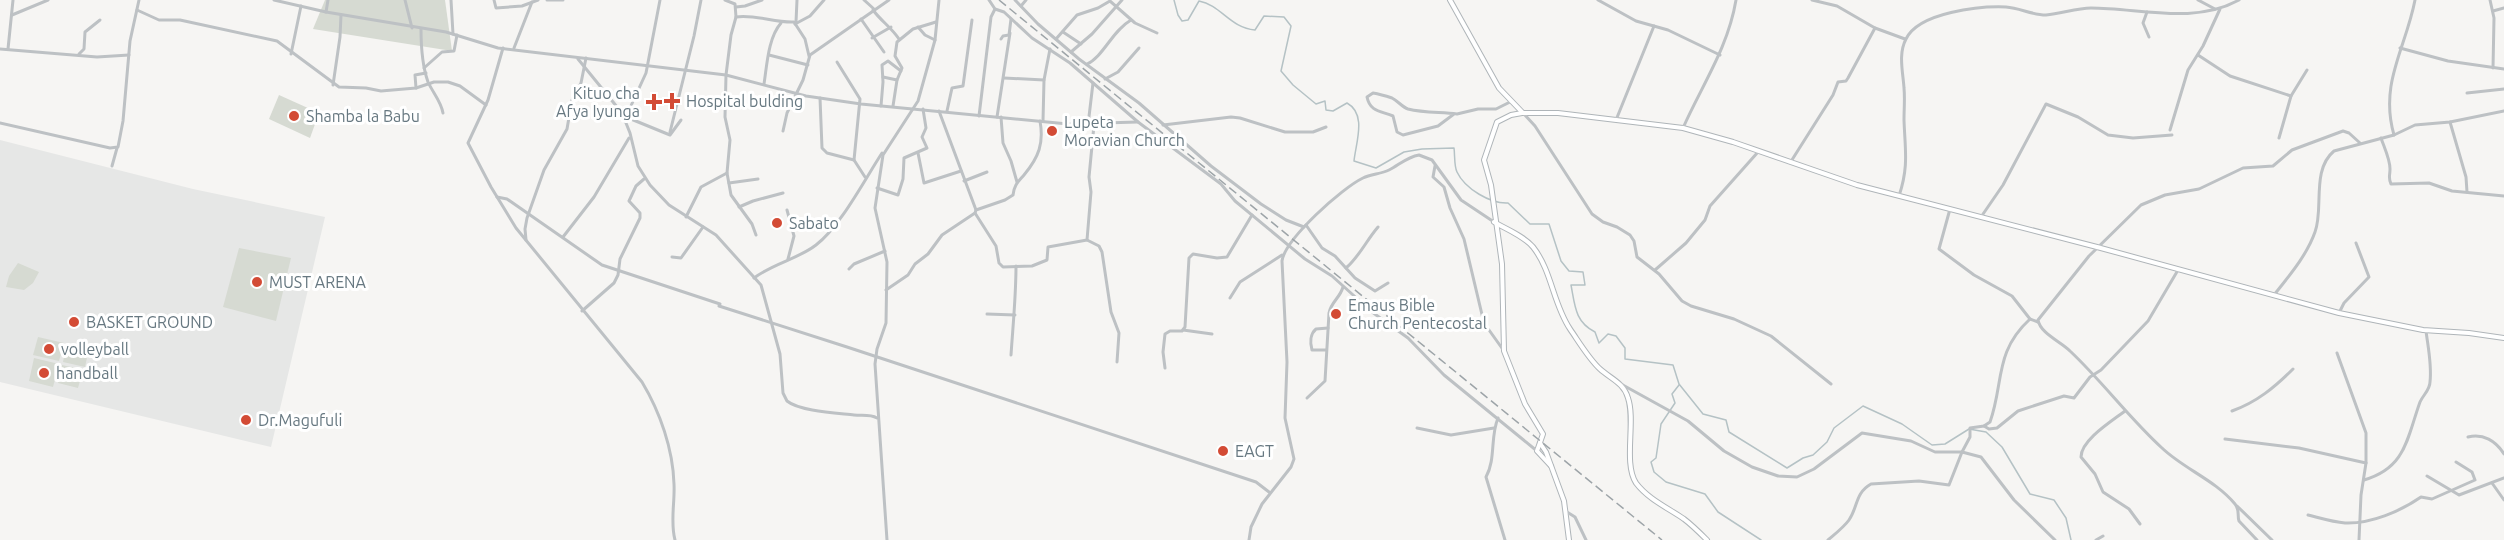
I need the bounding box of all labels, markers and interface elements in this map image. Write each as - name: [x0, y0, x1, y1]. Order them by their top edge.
- place label: Kituo cha Afya Iyunga: [556, 84, 640, 120]
- marker: Hospital bulding: [663, 92, 681, 110]
- place label: Hospital bulding: [686, 92, 803, 110]
- marker: Kituo cha Afya Iyunga: [645, 93, 663, 111]
- place label: Shamba la Babu: [306, 107, 420, 125]
- marker: Shamba la Babu: [287, 109, 301, 123]
- place label: Lupeta Moravian Church: [1064, 113, 1185, 149]
- marker: Lupeta Moravian Church: [1045, 124, 1059, 138]
- place label: Sabato: [789, 214, 839, 232]
- marker: Sabato: [770, 216, 784, 230]
- place label: MUST ARENA: [269, 273, 367, 291]
- marker: MUST ARENA: [250, 275, 264, 289]
- place label: Emaus Bible Church Pentecostal: [1348, 296, 1487, 332]
- marker: Emaus Bible Church Pentecostal: [1329, 307, 1343, 321]
- place label: BASKET GROUND: [86, 313, 213, 331]
- marker: BASKET GROUND: [67, 315, 81, 329]
- place label: volleyball: [61, 340, 129, 358]
- marker: volleyball: [42, 342, 56, 356]
- place label: handball: [56, 364, 118, 382]
- marker: handball: [37, 366, 51, 380]
- place label: Dr.Magufuli: [258, 411, 342, 429]
- marker: Dr.Magufuli: [239, 413, 253, 427]
- place label: EAGT: [1235, 442, 1274, 460]
- marker: EAGT: [1216, 444, 1230, 458]

